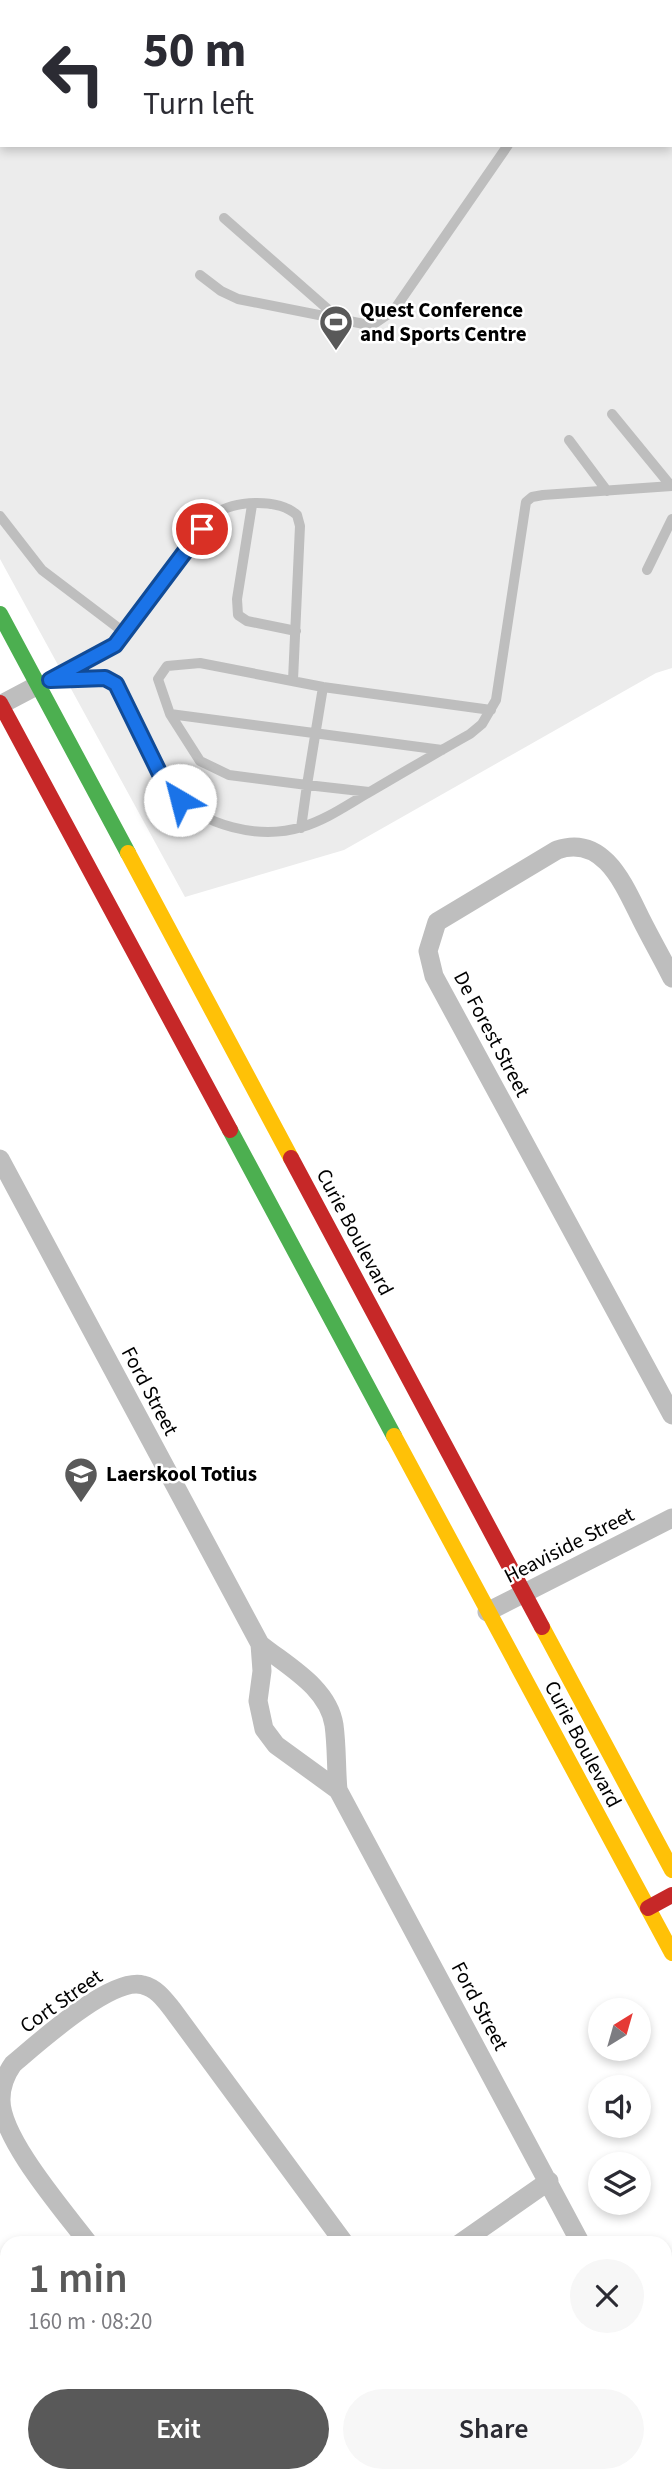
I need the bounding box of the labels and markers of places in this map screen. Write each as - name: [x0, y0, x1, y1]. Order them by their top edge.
- place label: Quest Conference and Sports Centre: [360, 295, 527, 349]
- sports icon: Quest Conference and Sports Centre: [317, 303, 355, 352]
- pin: [172, 499, 232, 559]
- school or university icon: Laerskool Totius: [62, 1455, 100, 1504]
- place label: Laerskool Totius: [106, 1459, 257, 1489]

